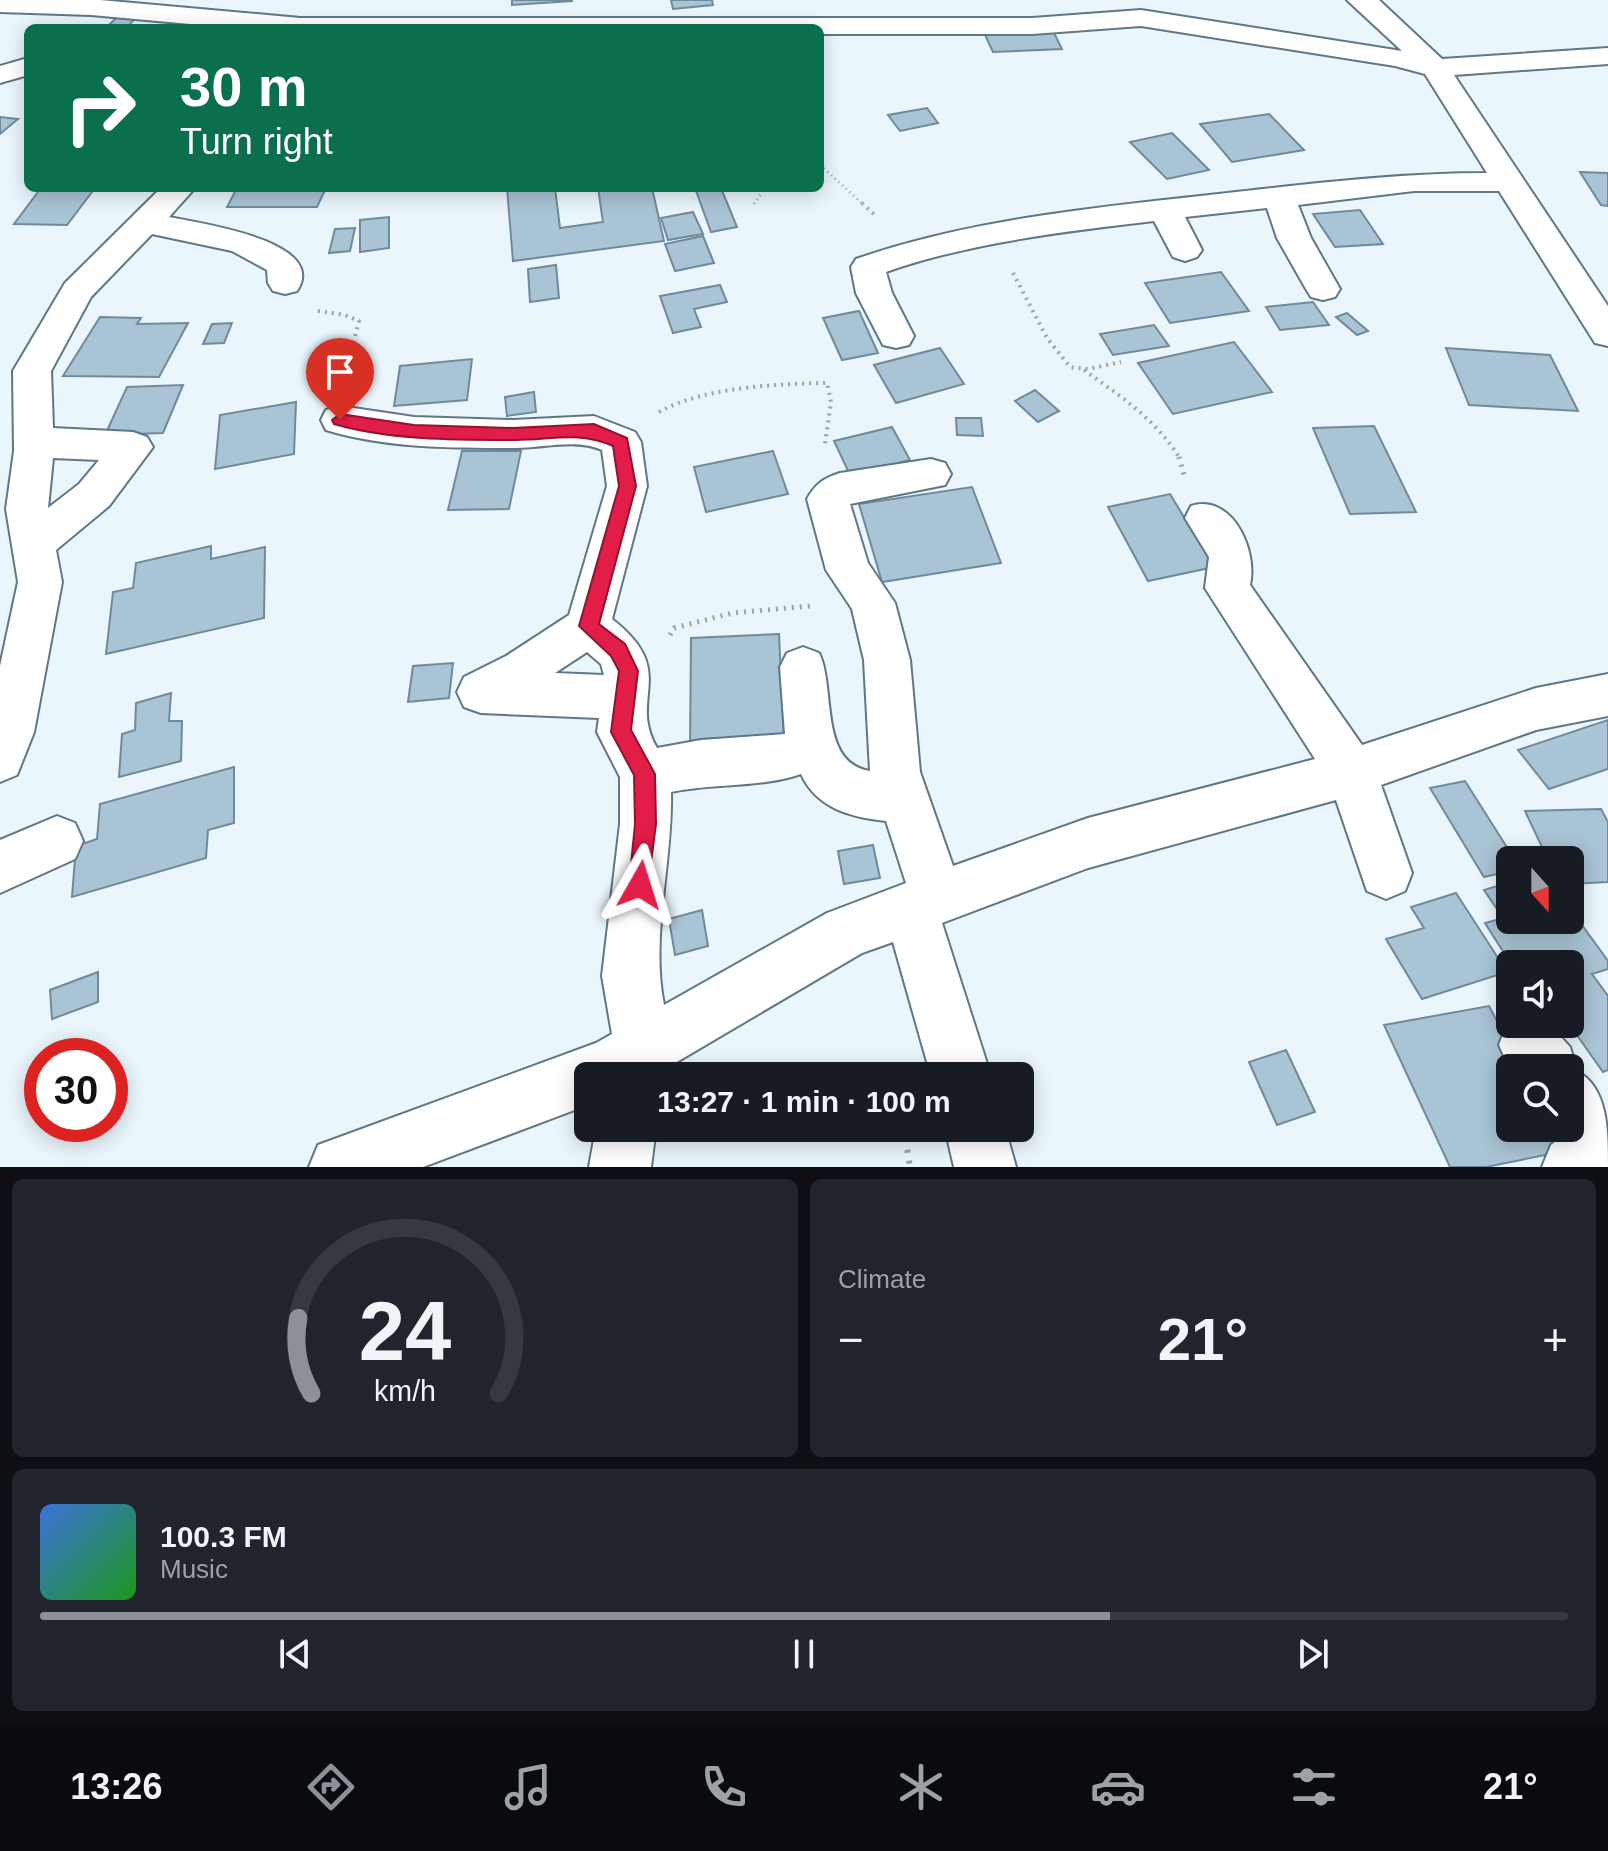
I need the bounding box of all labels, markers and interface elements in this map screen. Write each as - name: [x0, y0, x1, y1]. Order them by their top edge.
- text: 30 m: [180, 55, 308, 118]
- icon: right: [48, 56, 152, 160]
- text: Turn right: [180, 121, 333, 162]
- pin: [306, 338, 374, 420]
- icon: arrive: [318, 350, 362, 394]
- position arrow: [598, 843, 682, 927]
- north arrow: [1496, 846, 1584, 934]
- map controls: [1496, 846, 1584, 1142]
- button: sound: [1496, 950, 1584, 1038]
- speed limit sign: 30: [24, 1038, 128, 1142]
- button: search: [1496, 1054, 1584, 1142]
- text: 13:27 · 1 min · 100 m: [657, 1085, 951, 1118]
- text: Climate: [838, 1264, 926, 1294]
- text: 24: [359, 1285, 451, 1378]
- text: 21°: [1158, 1306, 1248, 1373]
- text: −: [838, 1315, 864, 1364]
- text: +: [1542, 1315, 1568, 1364]
- text: km/h: [374, 1375, 436, 1407]
- text: 100.3 FM: [160, 1520, 287, 1553]
- text: Music: [160, 1554, 228, 1584]
- icon: previous: [273, 1632, 317, 1676]
- icon: pause: [782, 1632, 826, 1676]
- icon: next: [1291, 1632, 1335, 1676]
- icon: directions: [303, 1759, 359, 1815]
- icon: music: [500, 1759, 556, 1815]
- icon: phone: [696, 1759, 752, 1815]
- icon: climate: [893, 1759, 949, 1815]
- icon: car: [1090, 1759, 1146, 1815]
- icon: filters: [1286, 1759, 1342, 1815]
- text: 13:26: [70, 1766, 162, 1807]
- text: 21°: [1483, 1766, 1538, 1807]

